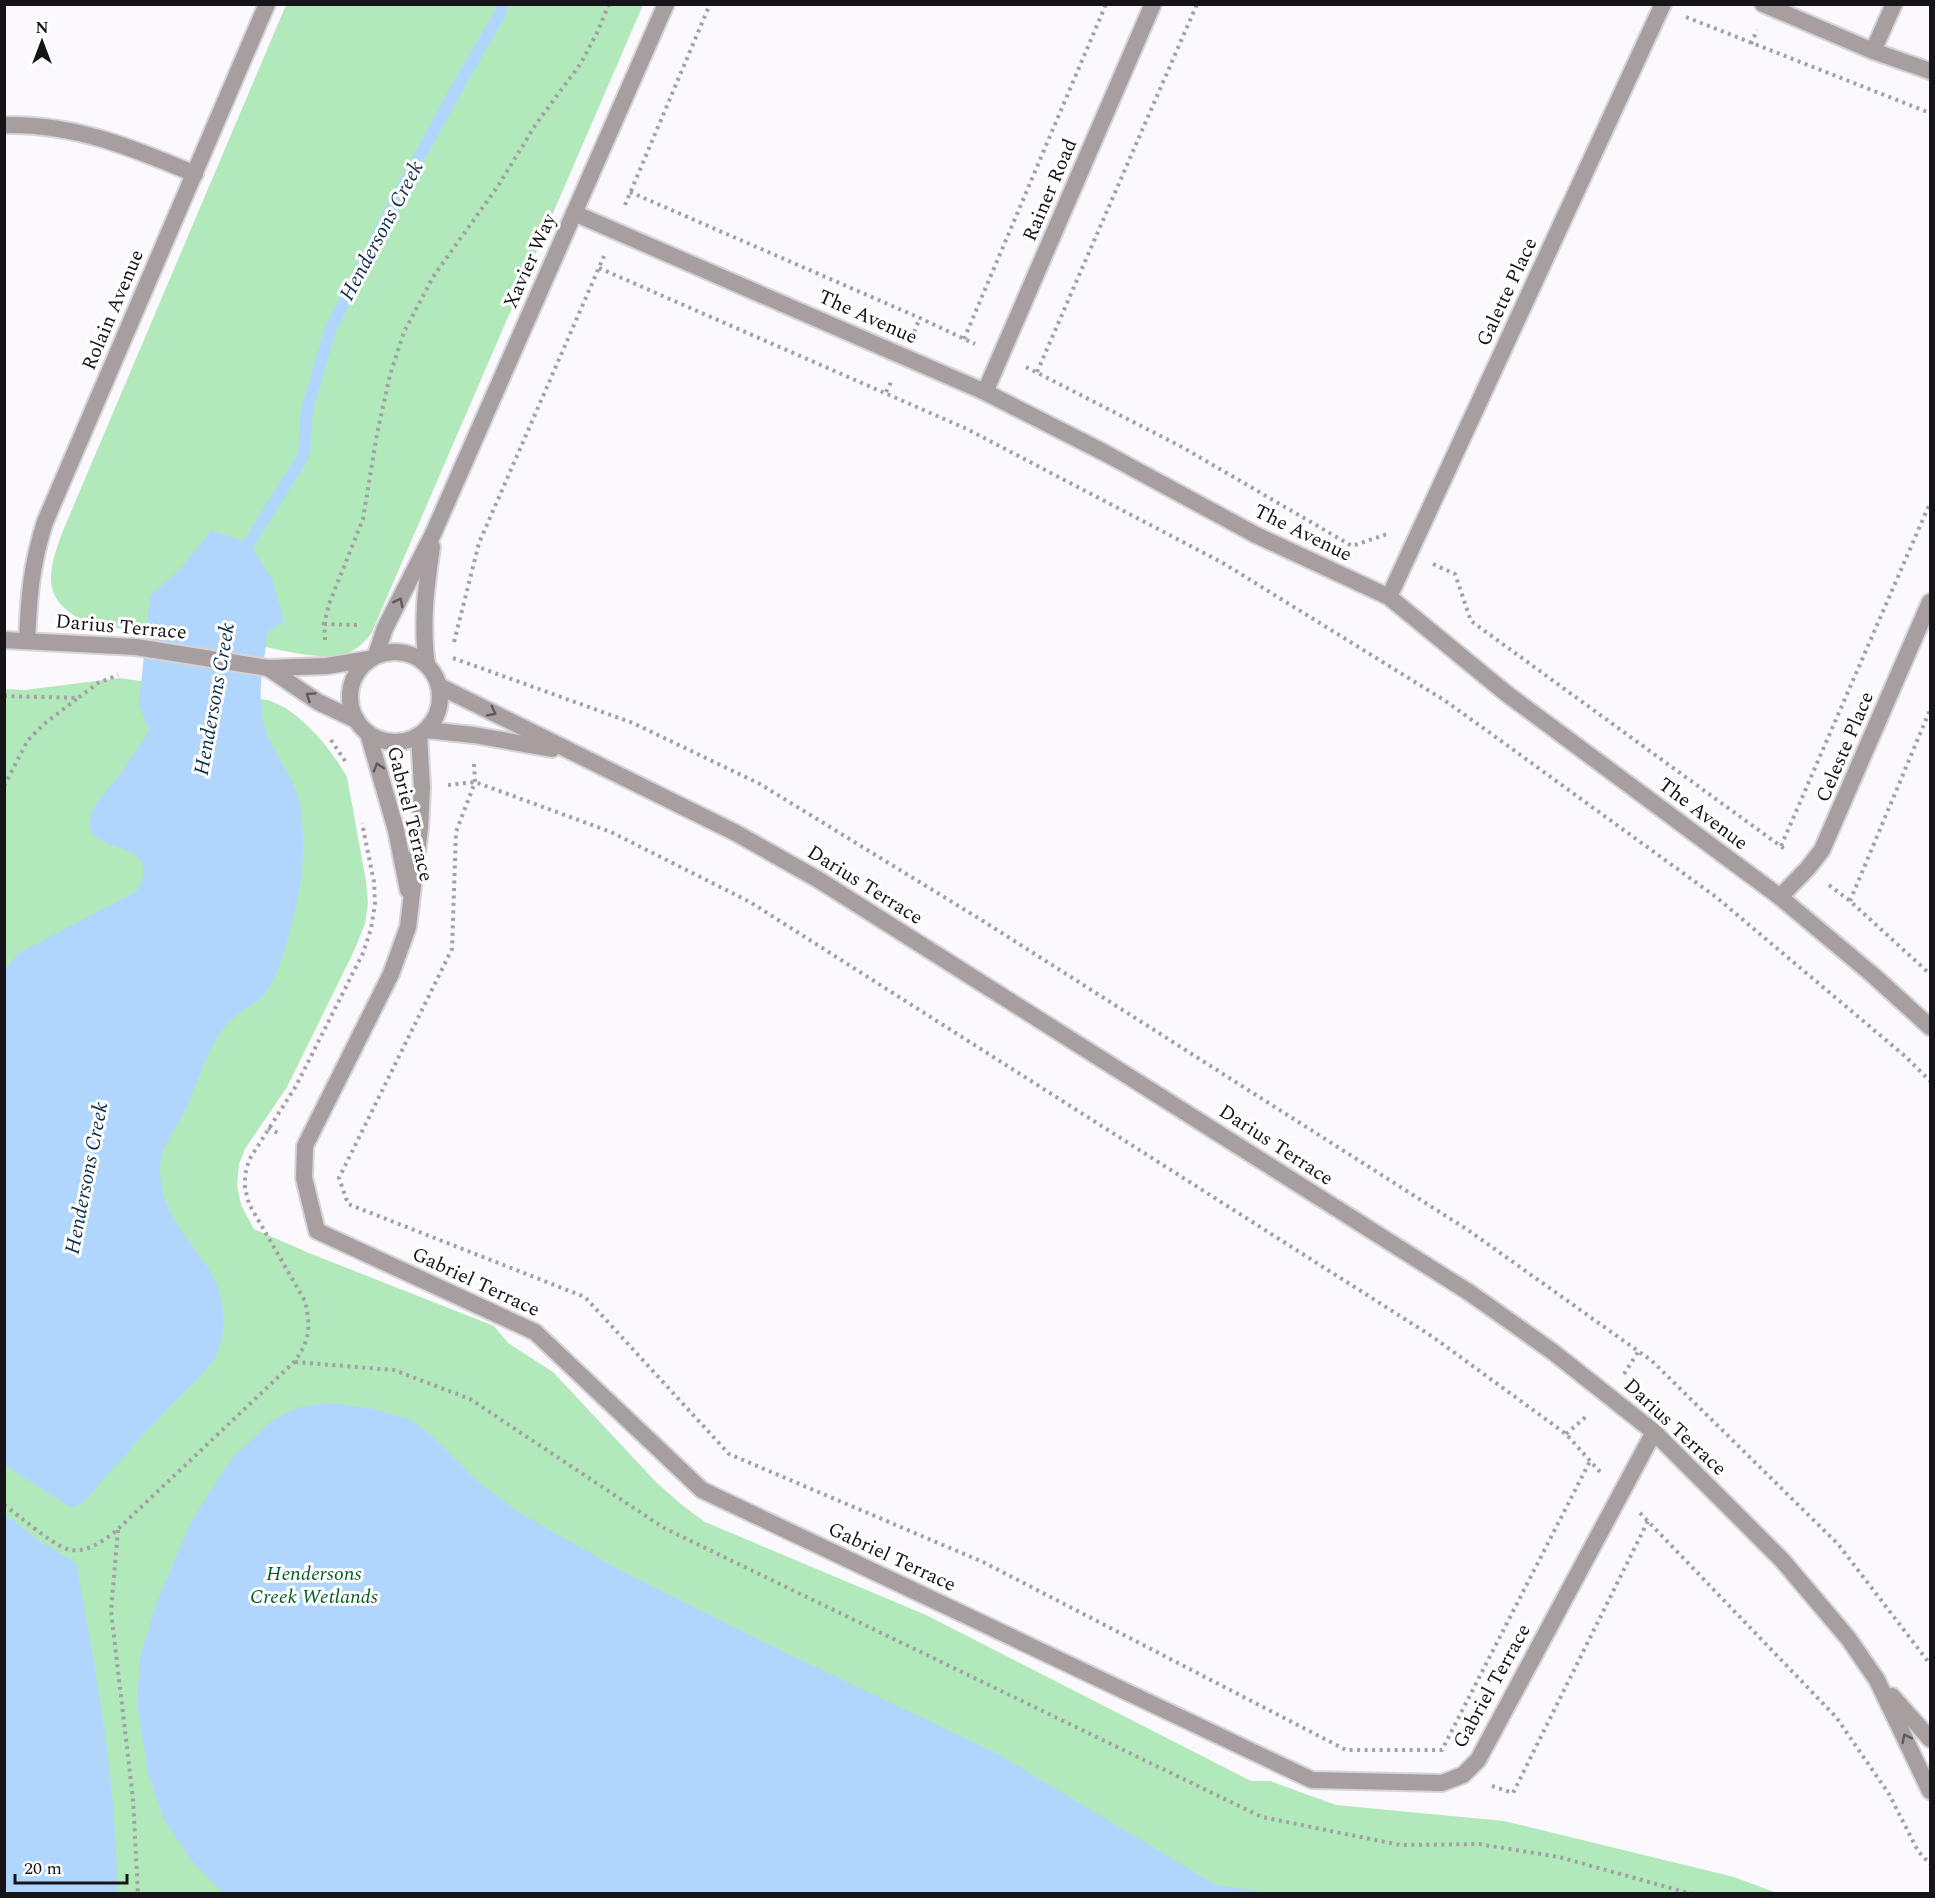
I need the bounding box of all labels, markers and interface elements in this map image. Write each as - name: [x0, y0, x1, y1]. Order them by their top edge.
- north arrow: [12, 12, 72, 72]
- text: N: [35, 16, 49, 40]
- street label: Rainer Road: [1015, 134, 1085, 246]
- water label: Hendersons Creek: [332, 155, 432, 307]
- street label: Xavier Way: [496, 207, 565, 313]
- street label: Galette Place: [1469, 233, 1545, 351]
- street label: Rolain Avenue: [74, 245, 152, 375]
- street label: The Avenue: [814, 282, 922, 352]
- street label: The Avenue: [1249, 496, 1357, 570]
- one-way arrow: [392, 597, 403, 608]
- street label: Darius Terrace: [54, 606, 188, 648]
- water label: Hendersons Creek: [186, 620, 244, 778]
- street label: Celeste Place: [1808, 687, 1882, 807]
- one-way arrow: [306, 693, 317, 704]
- one-way arrow: [485, 705, 496, 716]
- street label: Gabriel Terrace: [379, 743, 441, 885]
- one-way arrow: [373, 762, 385, 773]
- street label: The Avenue: [1652, 770, 1754, 858]
- street label: Darius Terrace: [801, 837, 929, 933]
- street label: Darius Terrace: [1213, 1097, 1339, 1193]
- water label: Hendersons Creek: [57, 1099, 117, 1257]
- street label: Gabriel Terrace: [407, 1239, 545, 1325]
- street label: Darius Terrace: [1617, 1371, 1733, 1483]
- street label: Gabriel Terrace: [823, 1514, 961, 1600]
- park label: Hendersons Creek Wetlands: [250, 1559, 378, 1612]
- street label: Gabriel Terrace: [1445, 1618, 1539, 1754]
- one-way arrow: [1901, 1733, 1913, 1744]
- scale bar: [15, 1847, 128, 1885]
- text: 20 m: [24, 1855, 62, 1882]

